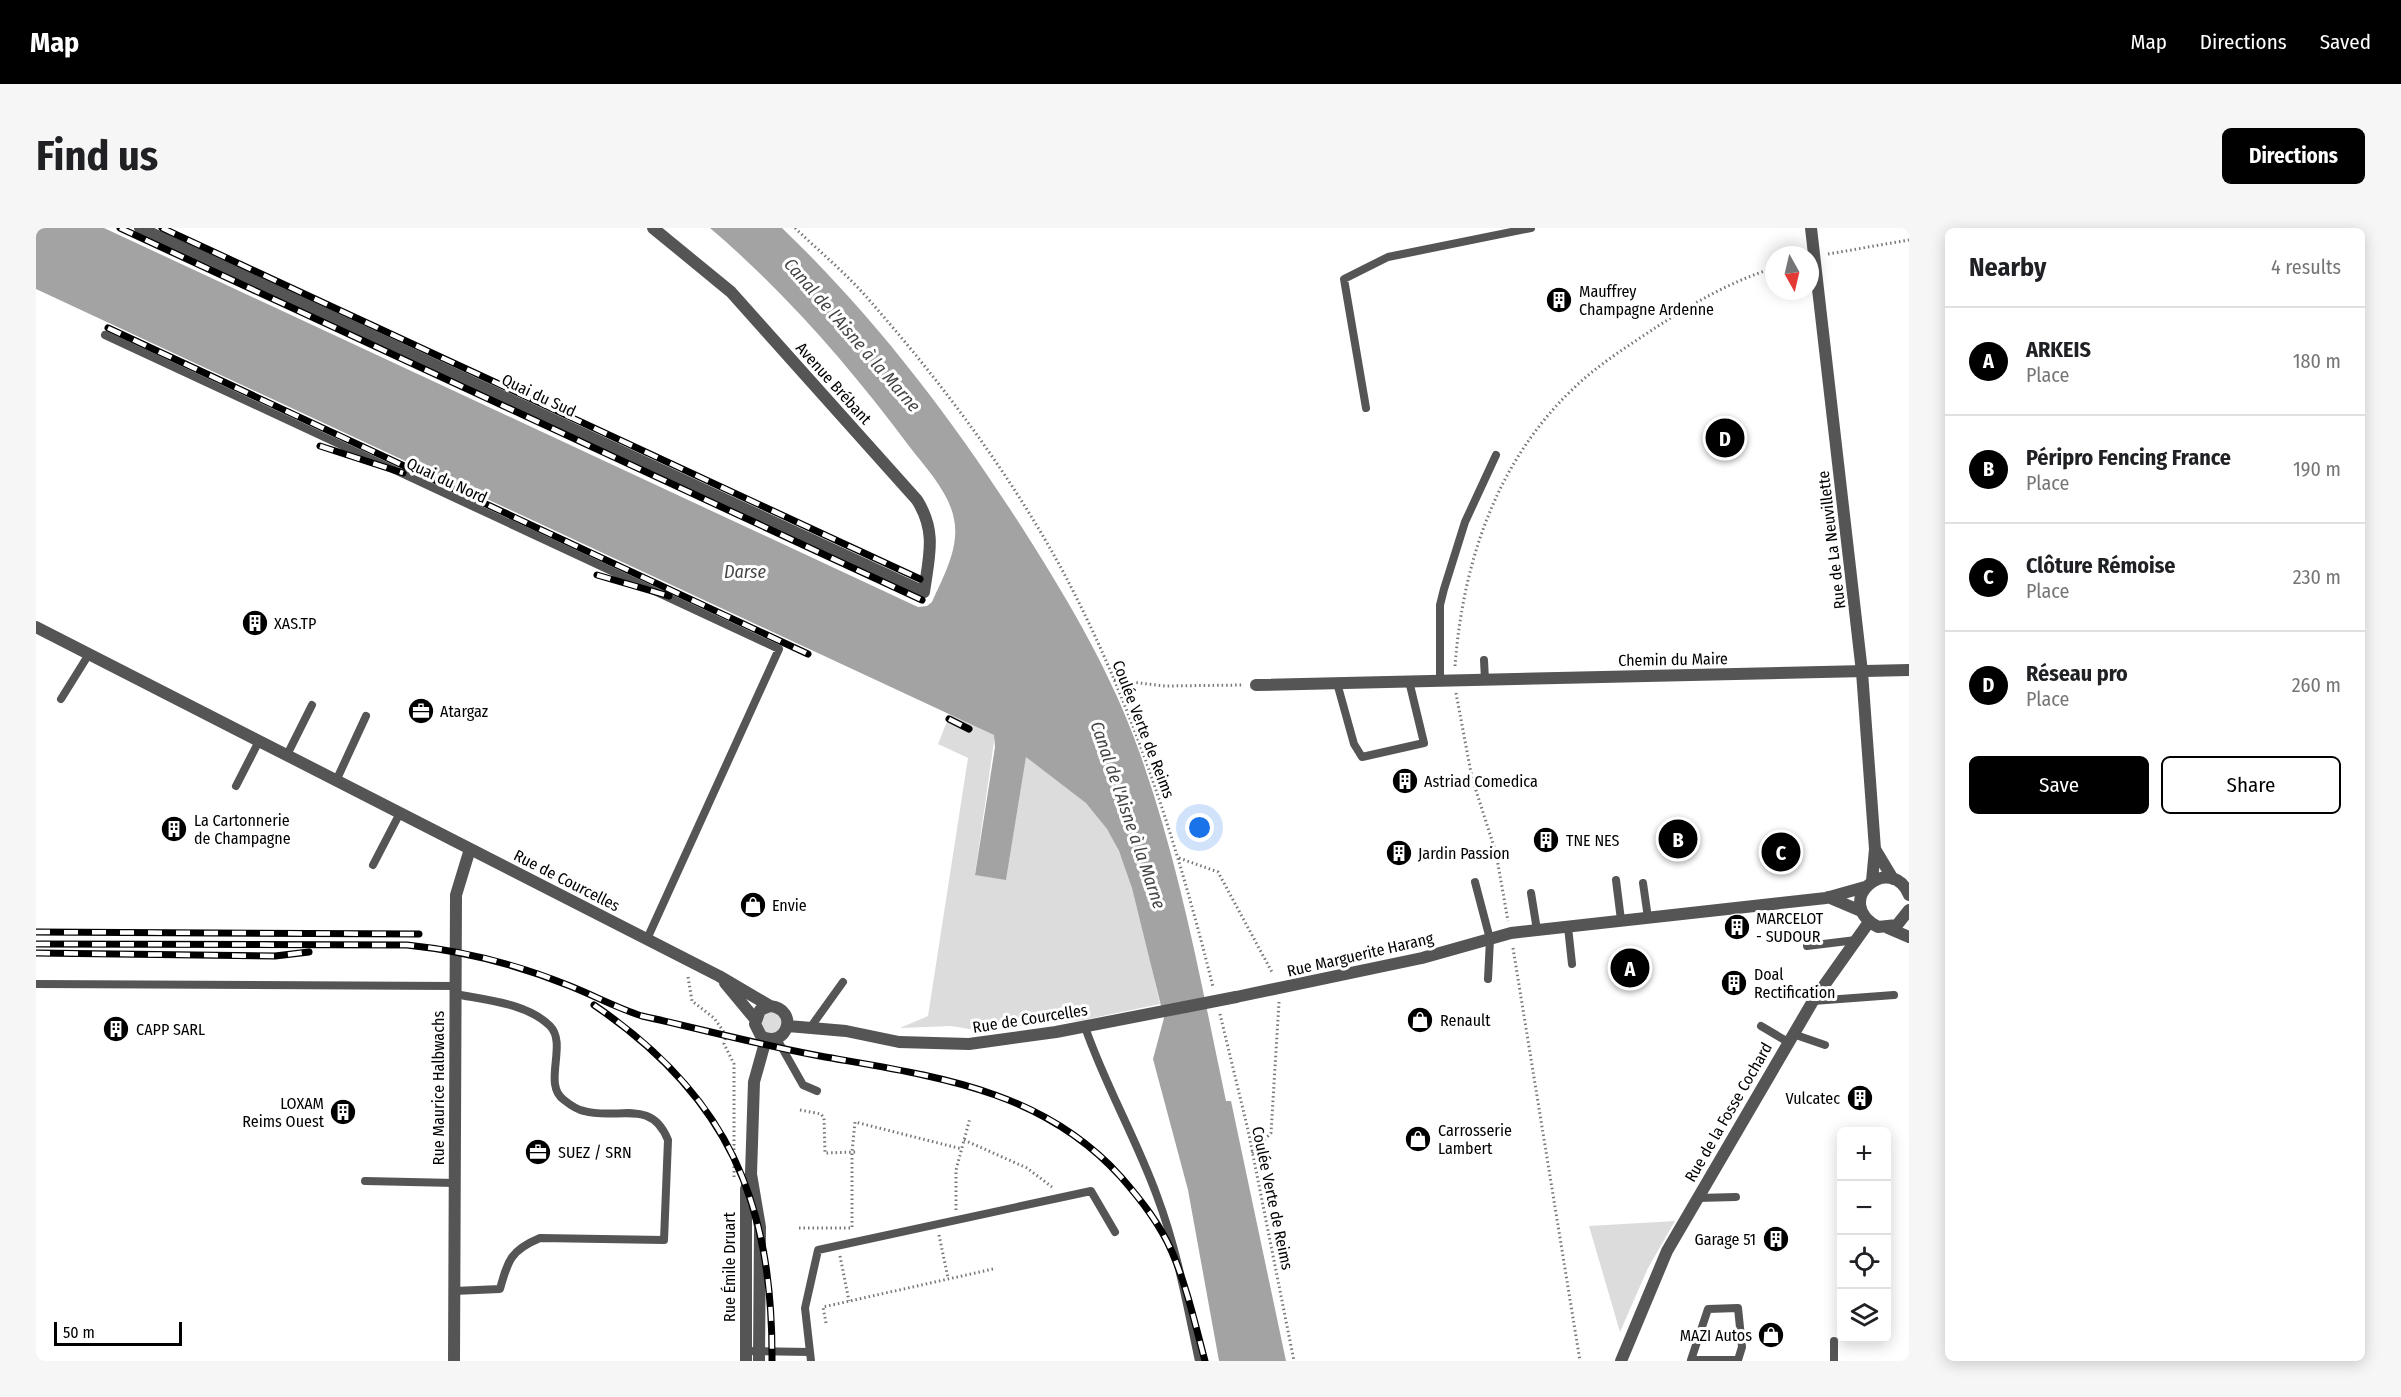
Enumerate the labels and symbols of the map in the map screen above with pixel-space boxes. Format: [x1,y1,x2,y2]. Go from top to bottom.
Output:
north arrow [1765,246,1819,300]
water label: Canal de l'Aisne à la Marne [779,254,925,417]
place label: Mauffrey Champagne Ardenne [1579,282,1714,319]
building icon: Mauffrey Champagne Ardenne [1544,285,1574,315]
street label: Avenue Brébant [792,339,876,429]
street label: Quai du Sud [499,370,579,421]
pin: D [1706,416,1744,460]
street label: Quai du Nord [404,454,490,507]
street label: Rue de La Neuvillette [1814,470,1849,610]
water label: Darse [724,561,766,583]
building icon: XAS.TP [240,608,270,638]
place label: XAS.TP [274,614,316,633]
street label: Chemin du Maire [1618,649,1728,670]
street label: Coulée Verte de Reims [1109,658,1179,801]
office icon: Atargaz [406,696,436,726]
place label: Atargaz [440,702,488,721]
water label: Canal de l'Aisne à la Marne [1086,718,1171,912]
building icon: Astriad Comedica [1390,766,1420,796]
place label: Astriad Comedica [1424,772,1538,791]
place label: La Cartonnerie de Champagne [194,811,291,848]
your location [1185,813,1214,842]
building icon: La Cartonnerie de Champagne [159,814,189,844]
pin: B [1658,816,1698,862]
building icon: TNE NES [1531,825,1561,855]
pin: C [1762,830,1800,874]
place label: TNE NES [1566,831,1619,850]
building icon: Jardin Passion [1384,838,1414,868]
place label: Jardin Passion [1418,844,1510,863]
street label: Rue de Courcelles [511,846,623,915]
shop icon: Envie [738,890,768,920]
place label: Envie [772,896,807,915]
place label: MARCELOT - SUDOUR [1756,909,1824,946]
building icon: MARCELOT - SUDOUR [1722,912,1752,942]
street label: Rue Marguerite Harang [1285,928,1436,981]
pin: A [1610,946,1650,990]
place label: Doal Rectification [1754,965,1836,1002]
building icon: Doal Rectification [1719,968,1749,998]
street label: Rue de Courcelles [971,1000,1089,1037]
shop icon: Renault [1405,1005,1435,1035]
street label: Rue Maurice Halbwachs [429,1011,448,1165]
place label: Renault [1440,1011,1491,1030]
building icon: CAPP SARL [101,1014,131,1044]
place label: CAPP SARL [136,1020,205,1039]
street label: Rue de la Fosse Cochard [1681,1039,1776,1185]
building icon: Vulcatec [1845,1083,1875,1113]
place label: Vulcatec [1785,1089,1840,1108]
place label: LOXAM Reims Ouest [242,1094,325,1131]
building icon: LOXAM Reims Ouest [328,1097,358,1127]
place label: Carrosserie Lambert [1438,1121,1512,1158]
shop icon: Carrosserie Lambert [1403,1124,1433,1154]
street label: Coulée Verte de Reims [1248,1125,1297,1272]
office icon: SUEZ / SRN [523,1137,553,1167]
place label: SUEZ / SRN [558,1143,632,1162]
street label: Rue Émile Druart [720,1211,739,1322]
building icon: Garage 51 [1761,1224,1791,1254]
place label: Garage 51 [1694,1230,1756,1249]
scale bar [54,1319,182,1346]
shop icon: MAZI Autos [1756,1320,1786,1350]
place label: MAZI Autos [1680,1326,1752,1345]

